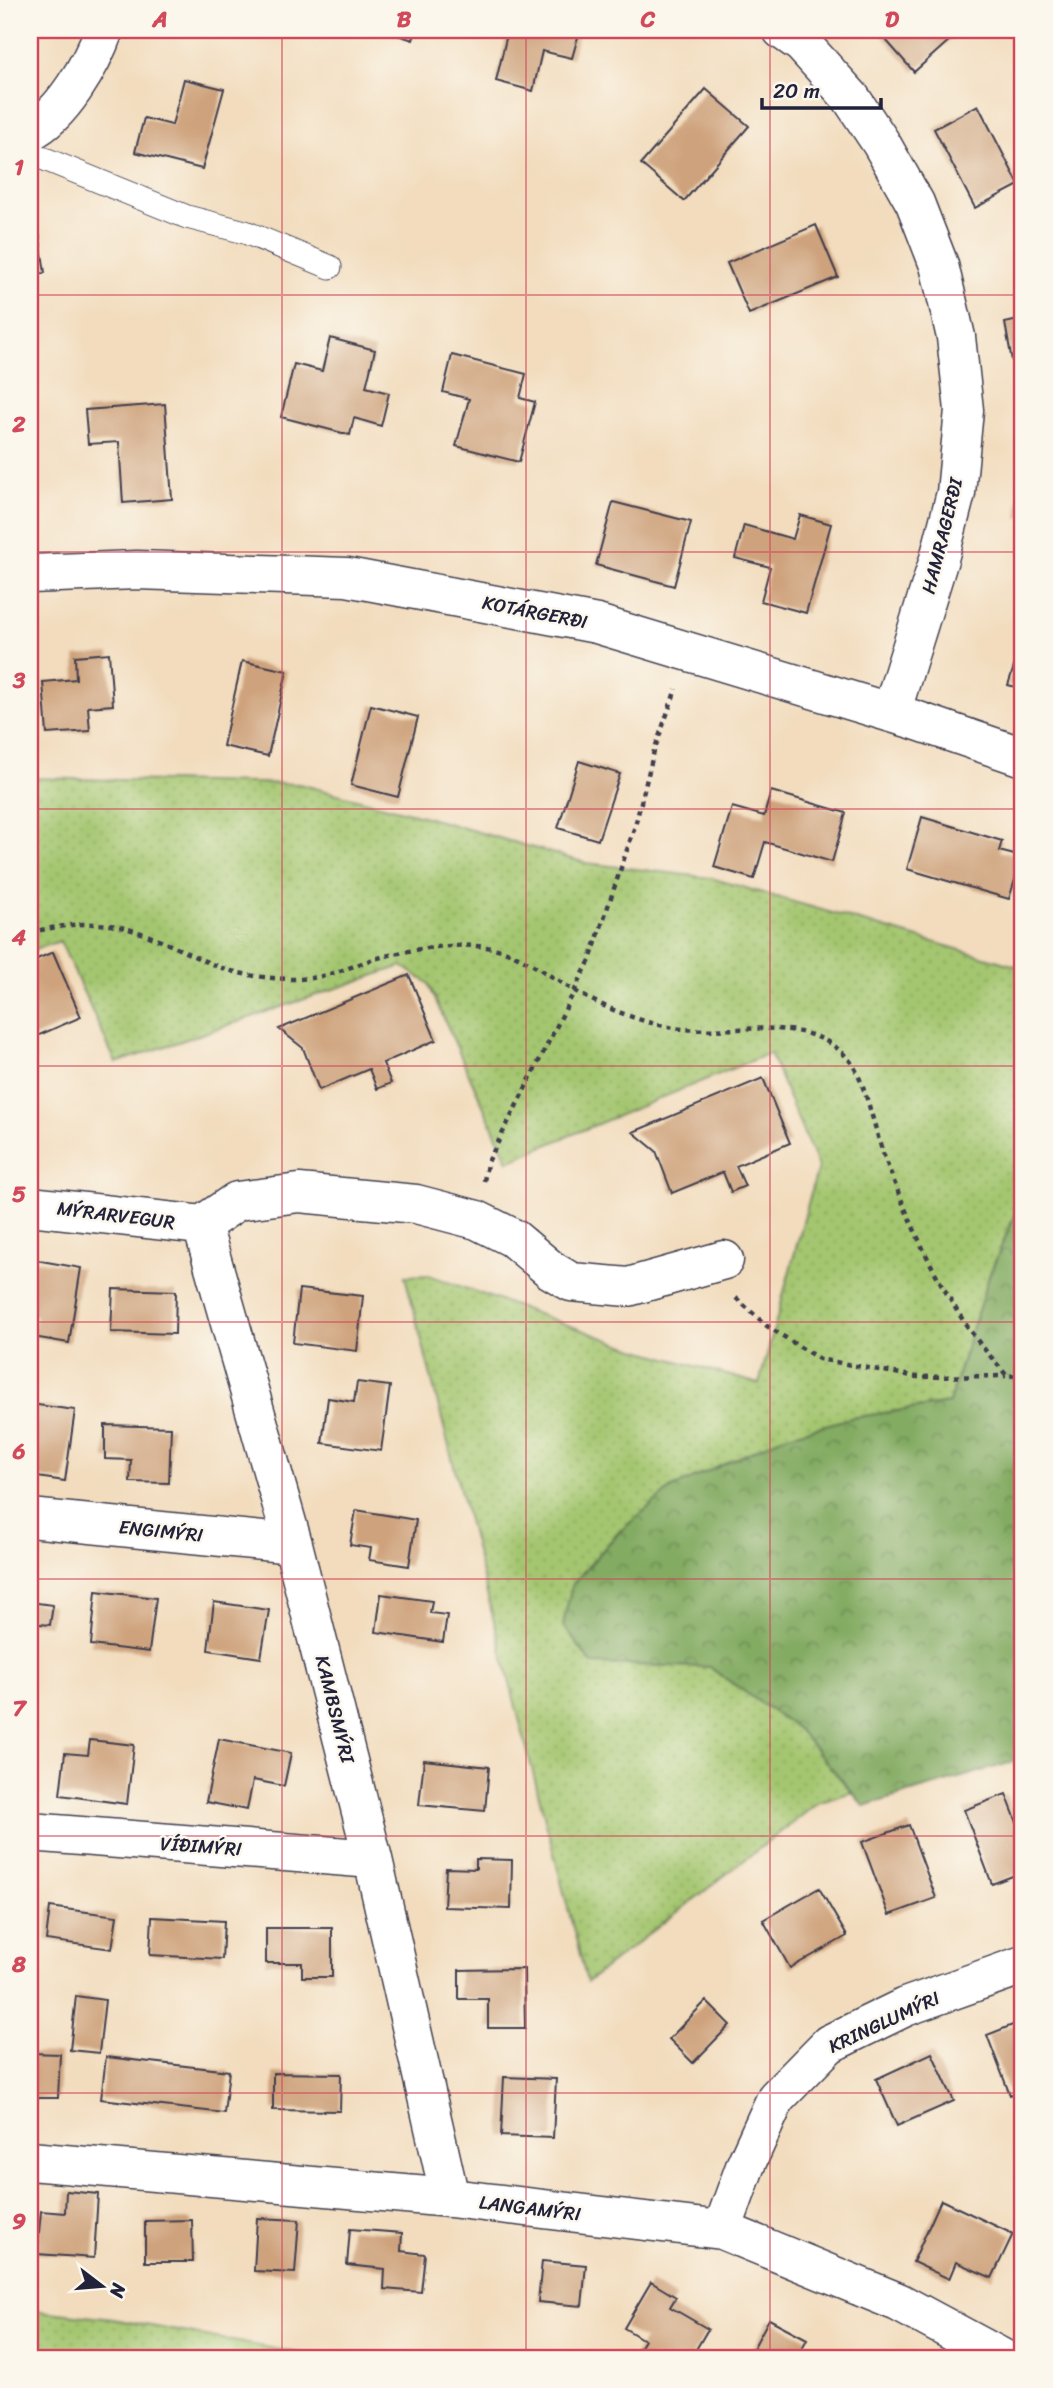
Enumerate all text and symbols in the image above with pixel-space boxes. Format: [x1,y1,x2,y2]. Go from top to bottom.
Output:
text: A [151,0,168,40]
text: B [397,0,412,40]
text: C [640,0,656,40]
text: D [885,0,900,40]
scale bar [762,66,881,110]
text: 20 m [773,72,820,110]
text: 1 [14,147,24,188]
text: 2 [11,404,26,445]
street label: HAMRAGERÐI [912,473,973,598]
street label: KOTÁRGERÐI [480,586,591,638]
text: 3 [12,660,26,701]
text: 4 [11,917,27,958]
text: 5 [12,1174,26,1215]
street label: MÝRARVEGUR [55,1191,177,1239]
text: 6 [11,1431,26,1472]
street label: ENGIMÝRI [117,1510,205,1552]
street label: KAMBSMÝRI [306,1652,365,1768]
text: 7 [12,1688,27,1729]
street label: VÍÐIMÝRI [159,1827,243,1865]
text: 8 [11,1944,26,1985]
street label: KRINGLUMÝRI [823,1982,946,2062]
street label: LANGAMÝRI [477,2185,583,2231]
text: 9 [12,2201,26,2242]
north arrow [66,2252,136,2322]
text: N [100,2279,136,2302]

